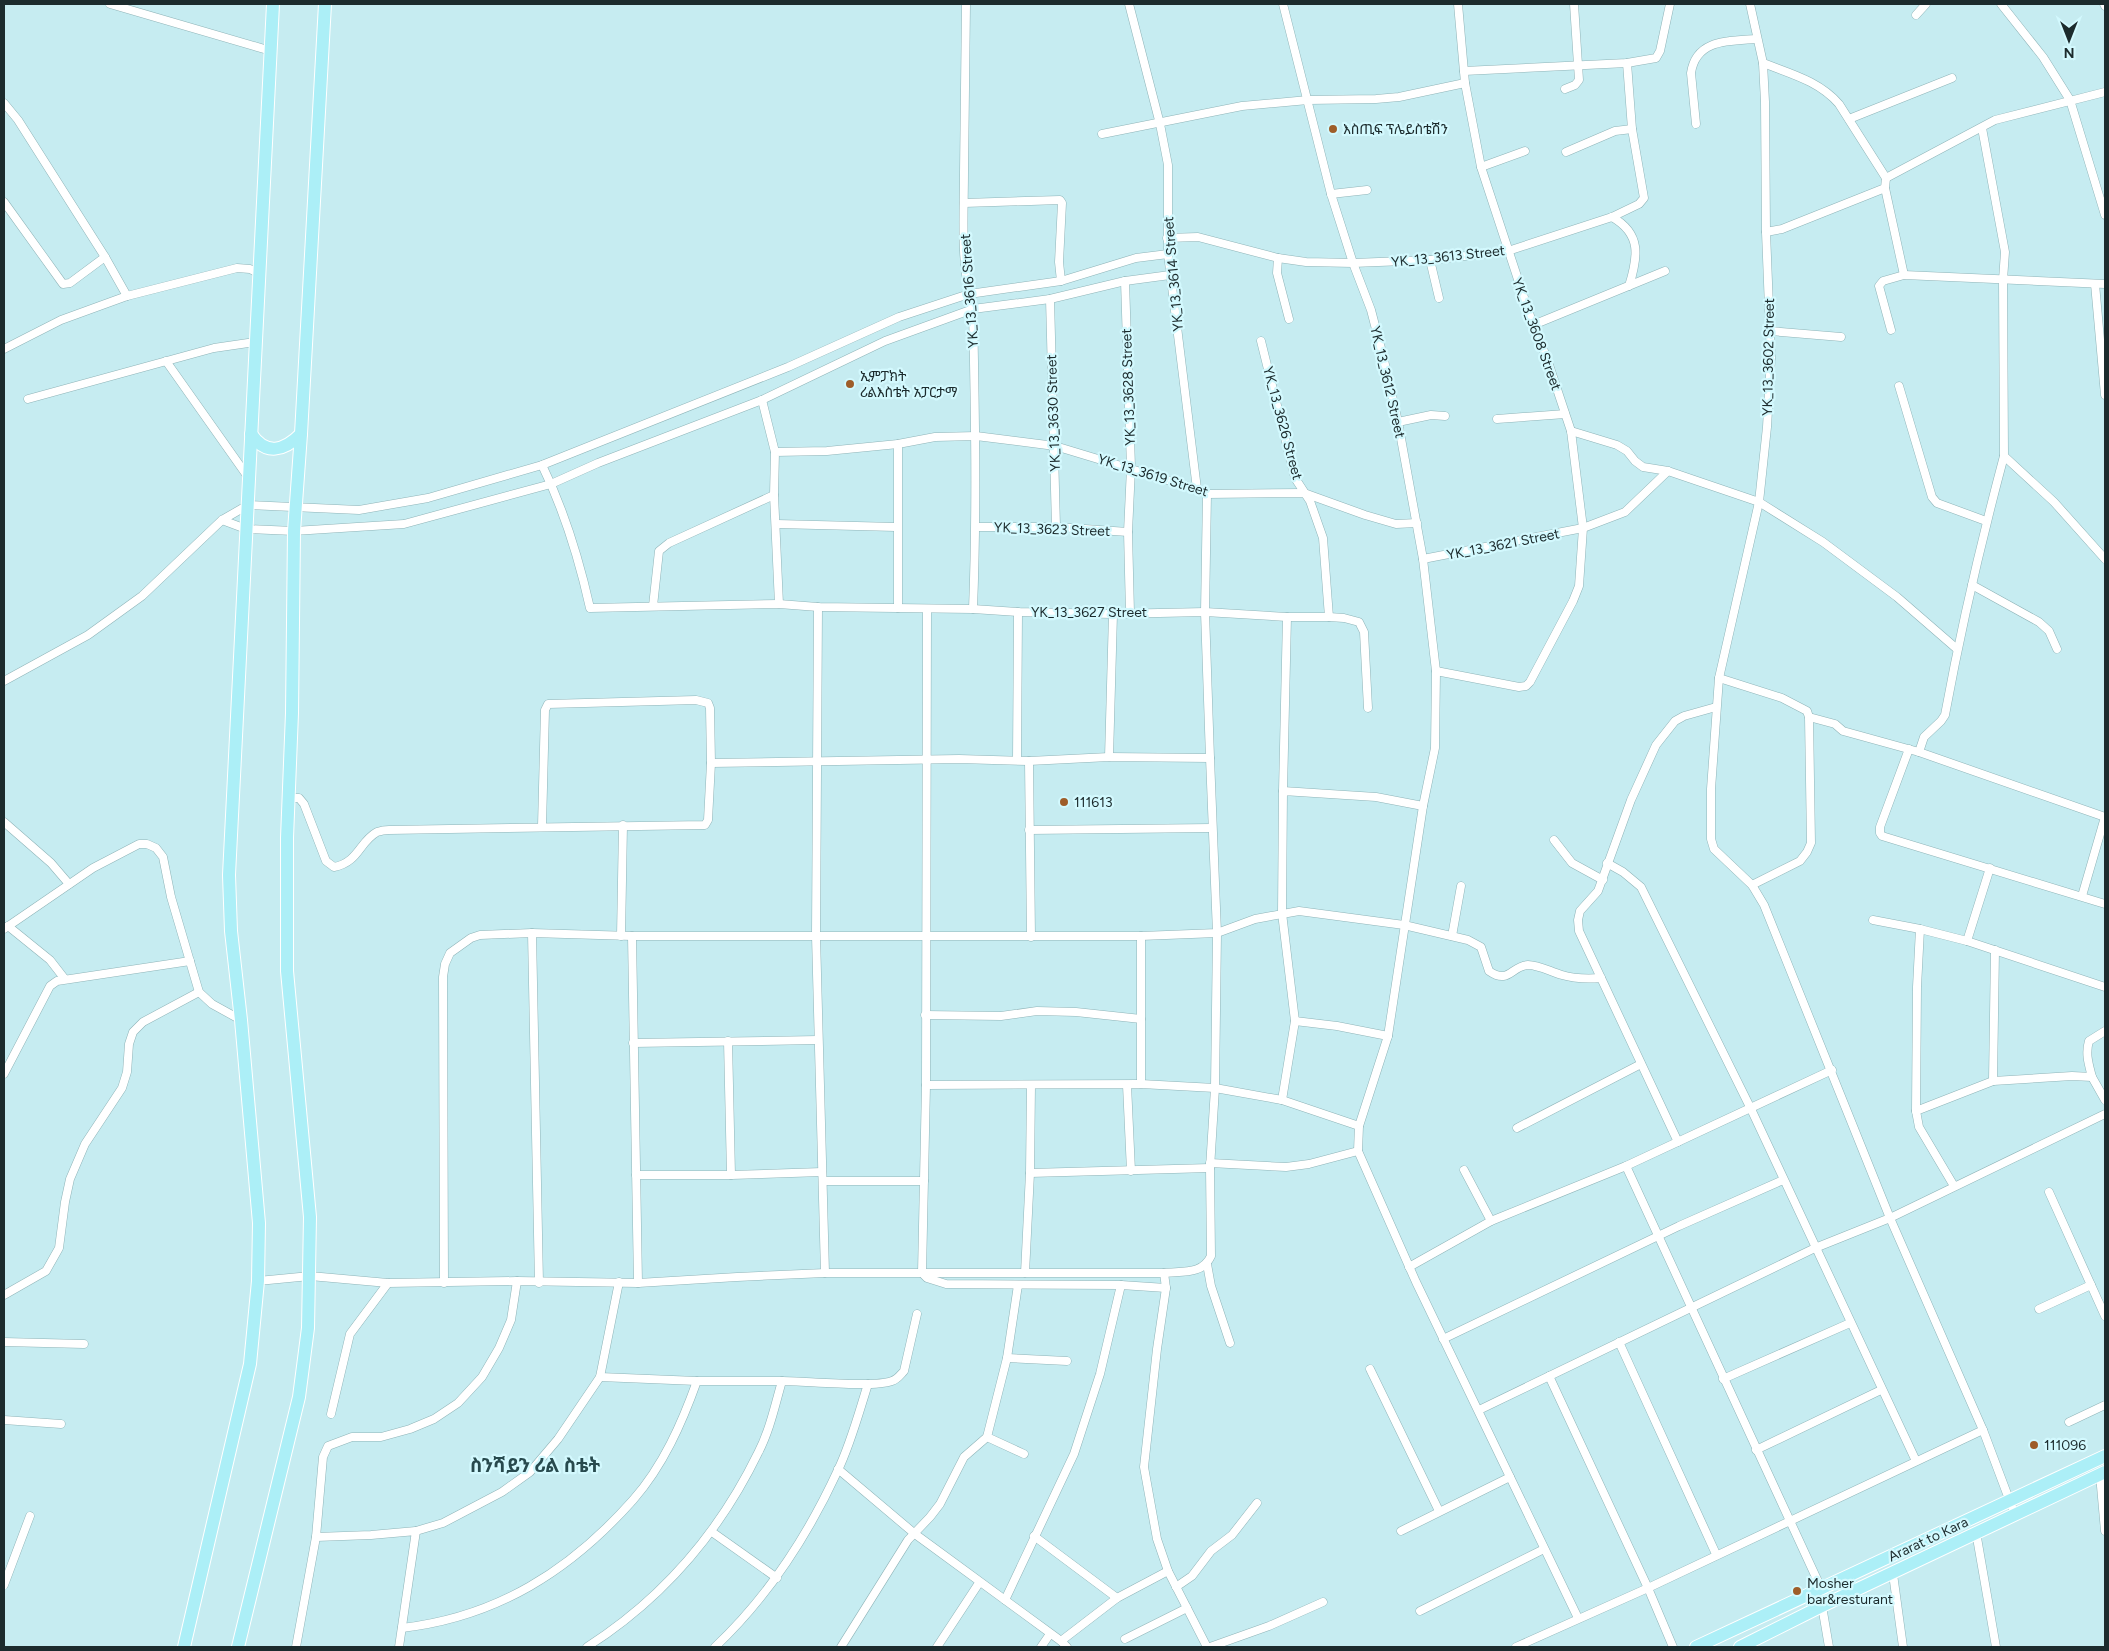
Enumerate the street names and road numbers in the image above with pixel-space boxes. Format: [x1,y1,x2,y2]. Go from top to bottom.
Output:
street label: YK_13_3614 Street [1160,216,1187,332]
street label: YK_13_3616 Street [957,233,982,349]
street label: YK_13_3613 Street [1390,242,1506,271]
street label: YK_13_3608 Street [1508,276,1565,393]
street label: YK_13_3602 Street [1759,298,1778,416]
street label: YK_13_3612 Street [1366,324,1409,440]
street label: YK_13_3628 Street [1118,328,1139,446]
street label: YK_13_3630 Street [1043,354,1064,472]
street label: YK_13_3626 Street [1259,365,1306,482]
street label: YK_13_3619 Street [1096,451,1210,500]
street label: YK_13_3623 Street [994,519,1110,540]
street label: YK_13_3621 Street [1445,525,1561,564]
street label: YK_13_3627 Street [1031,604,1147,621]
street label: Ararat to Kara [1886,1514,1971,1565]

